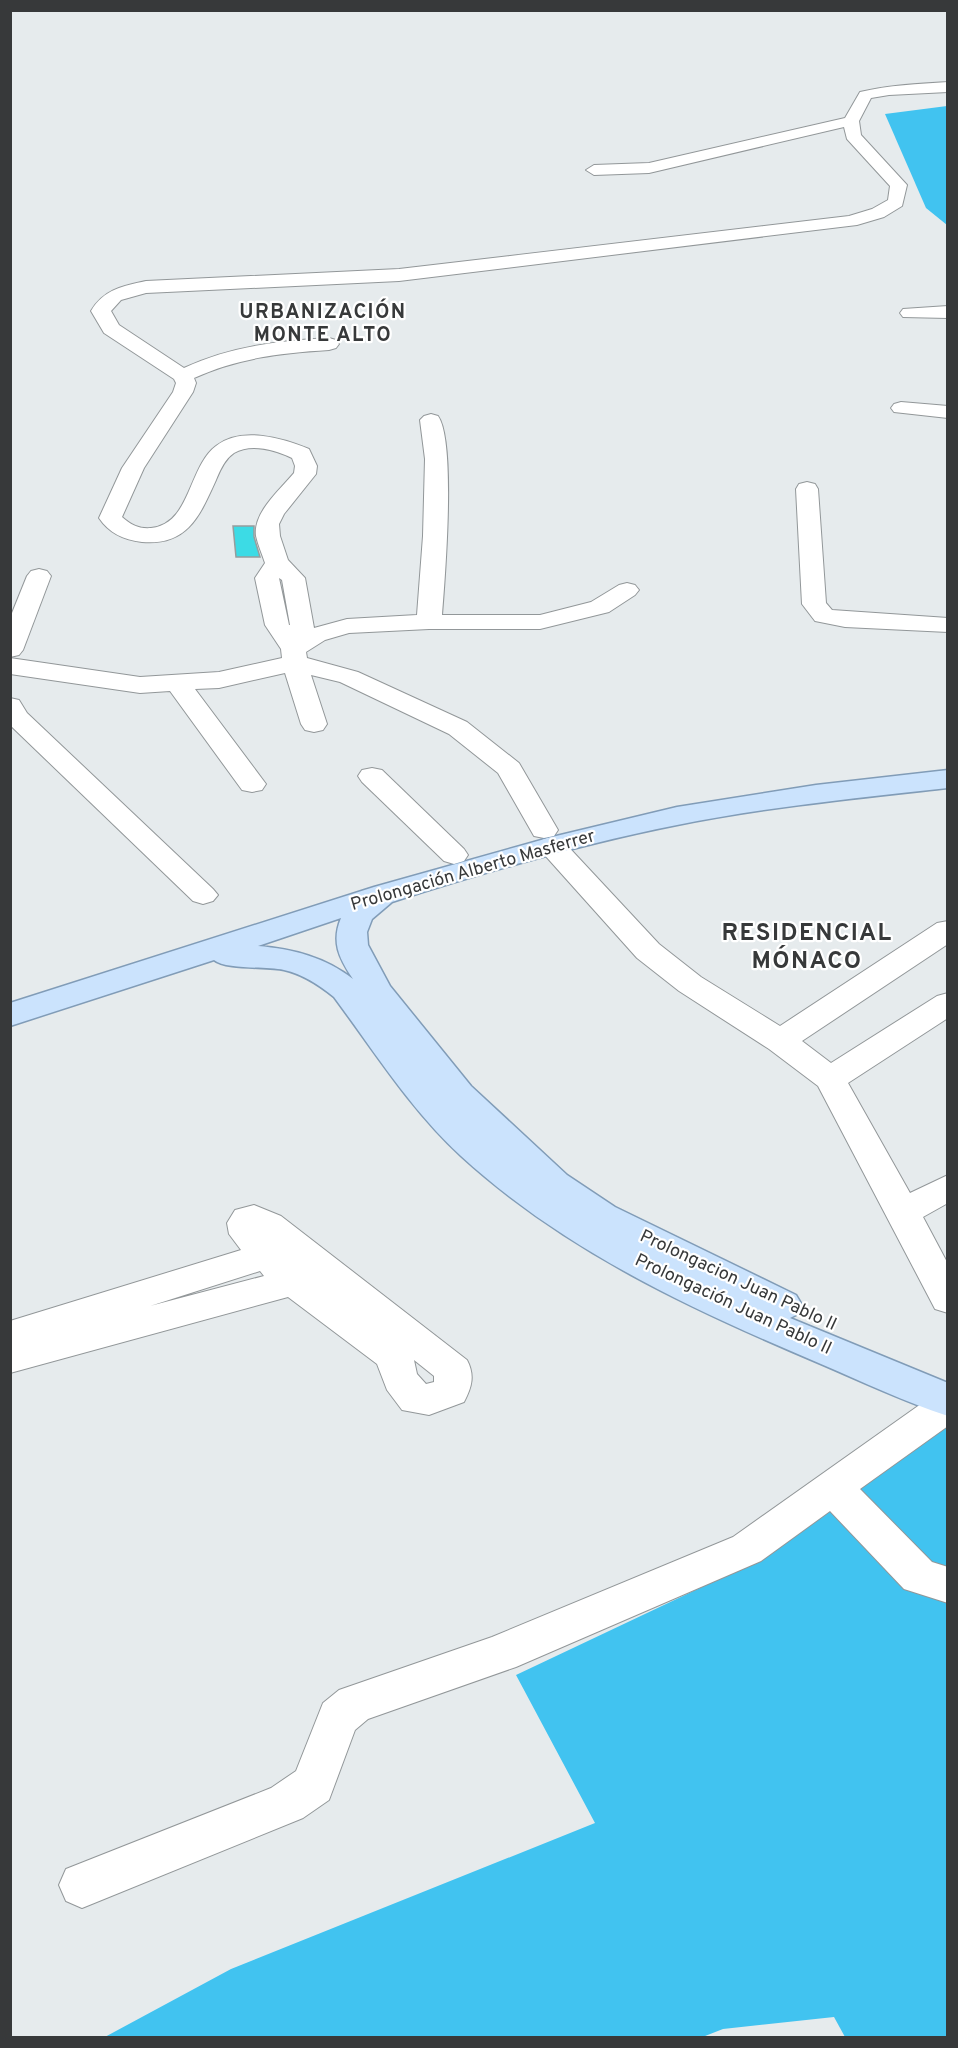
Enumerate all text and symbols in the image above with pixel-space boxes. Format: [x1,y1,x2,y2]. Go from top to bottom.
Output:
district label: URBANIZACIÓN MONTE ALTO [239,298,407,349]
street label: Prolongación Alberto Masferrer [348,825,598,917]
district label: RESIDENCIAL MÓNACO [721,919,893,977]
street label: Prolongacion Juan Pablo II [636,1225,840,1337]
street label: Prolongación Juan Pablo II [631,1249,835,1361]

